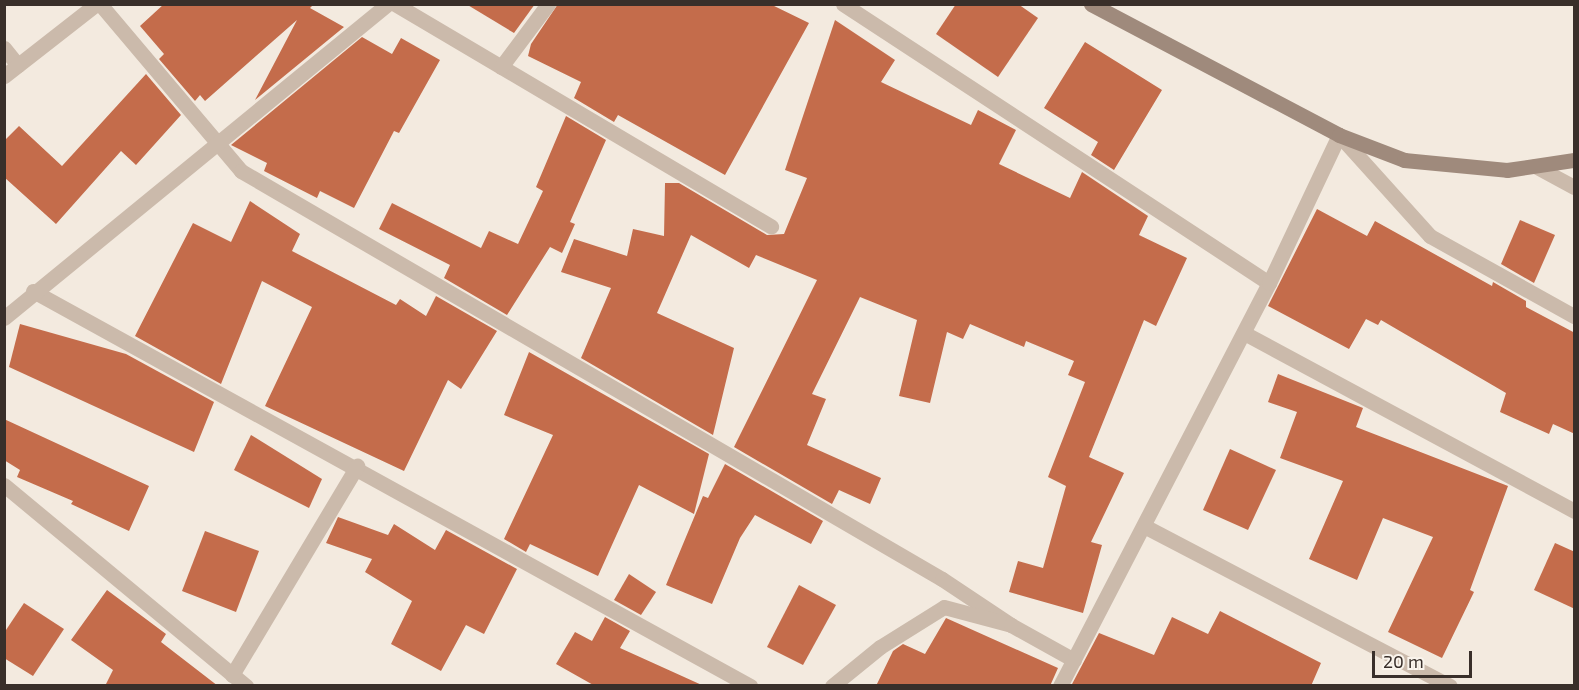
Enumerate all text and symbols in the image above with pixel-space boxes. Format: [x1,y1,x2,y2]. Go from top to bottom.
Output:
scale bar [1375,639,1476,677]
text: 20 m [1383,650,1424,672]

